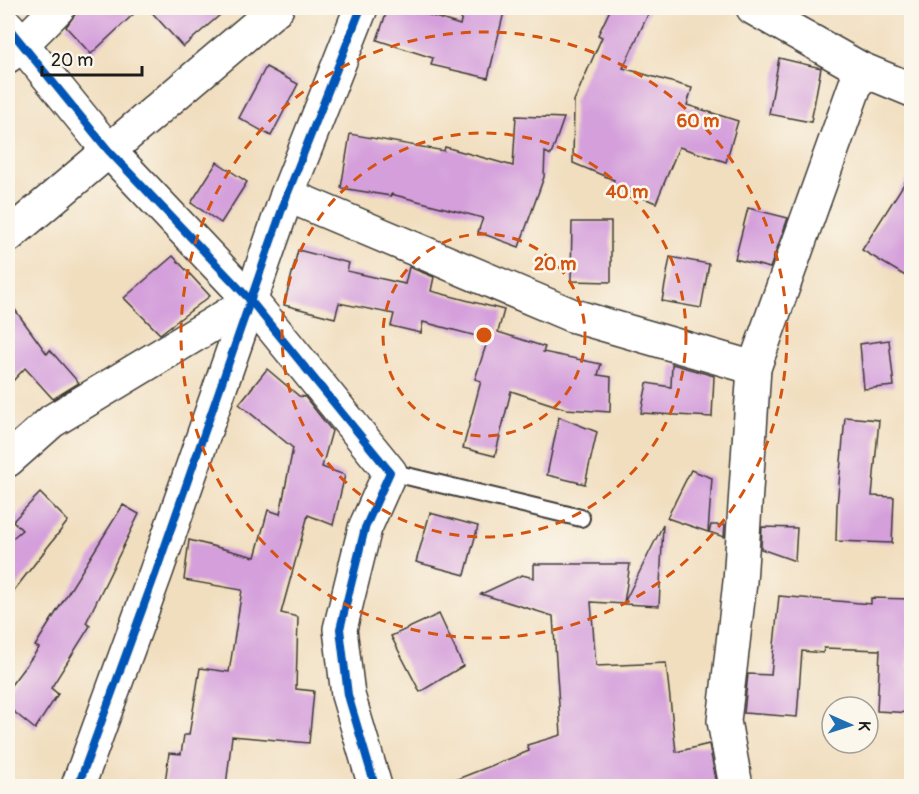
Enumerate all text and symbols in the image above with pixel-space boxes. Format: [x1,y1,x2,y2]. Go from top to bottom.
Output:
scale bar [42,39,142,77]
text: 20 m [51,49,93,72]
text: 60 m [677,110,719,133]
text: 40 m [606,181,648,204]
text: 20 m [534,253,576,276]
centre of rings [474,325,494,345]
north arrow [820,695,880,755]
text: K [854,720,874,731]

